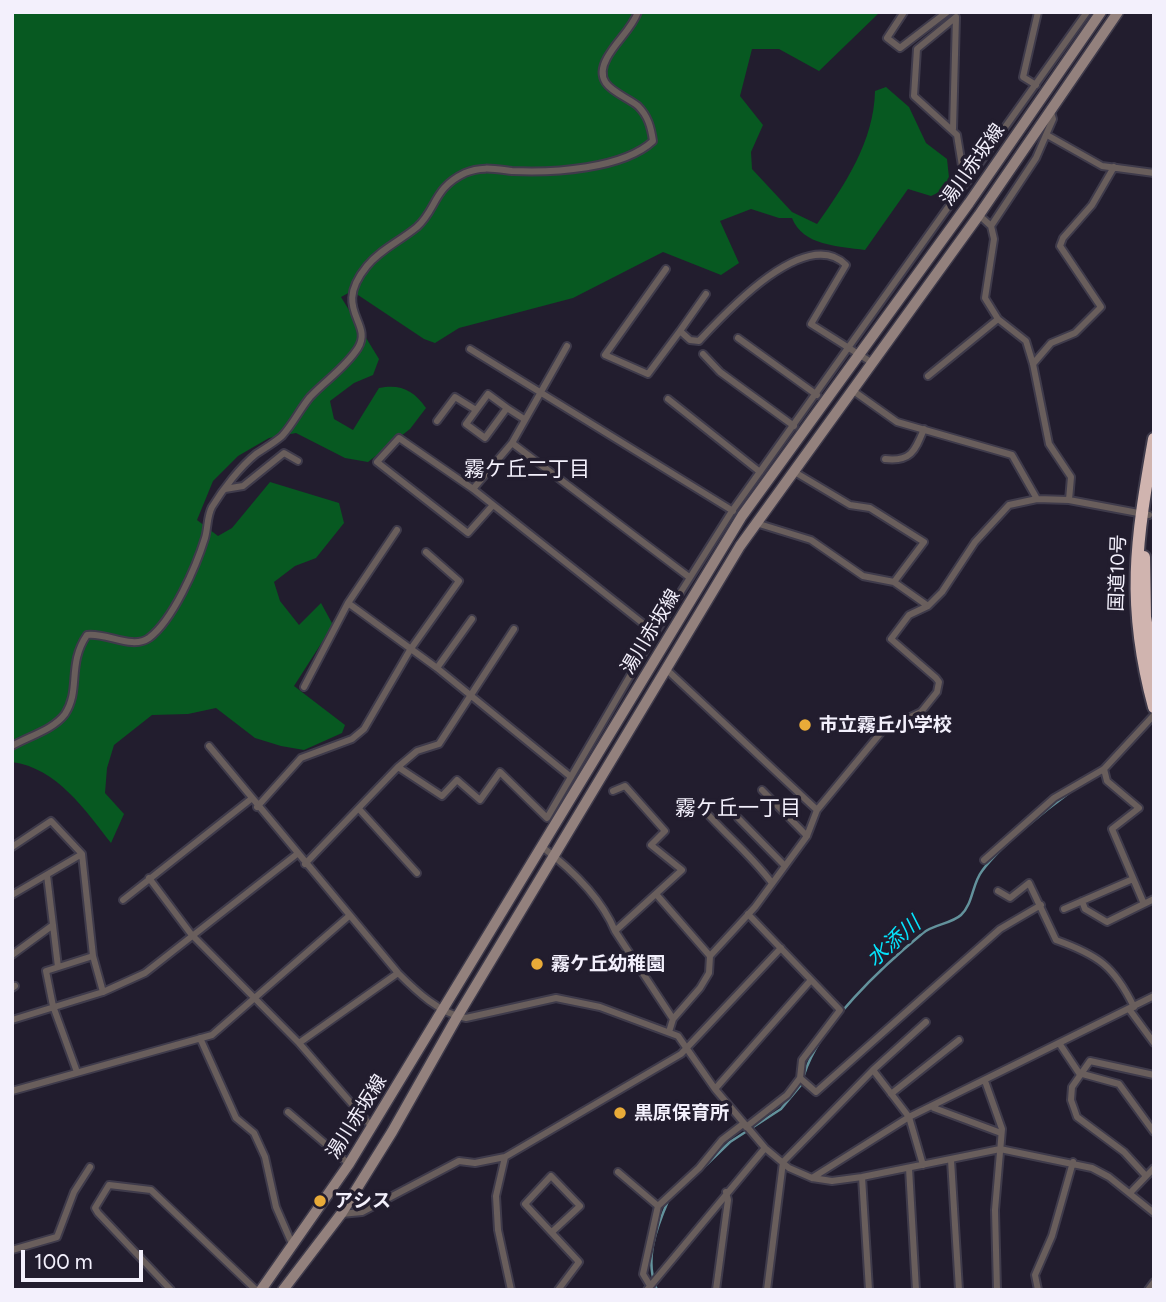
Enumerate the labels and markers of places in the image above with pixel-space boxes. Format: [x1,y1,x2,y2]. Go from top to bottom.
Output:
place label: 市立霧丘小学校 [819,714,952,736]
marker: 市立霧丘小学校 [797,717,813,733]
place label: 霧ケ丘幼稚園 [551,953,665,975]
marker: 霧ケ丘幼稚園 [529,956,545,972]
place label: 黒原保育所 [634,1102,729,1124]
marker: 黒原保育所 [612,1105,628,1121]
place label: アシス [334,1190,391,1212]
marker: アシス [312,1193,328,1209]

